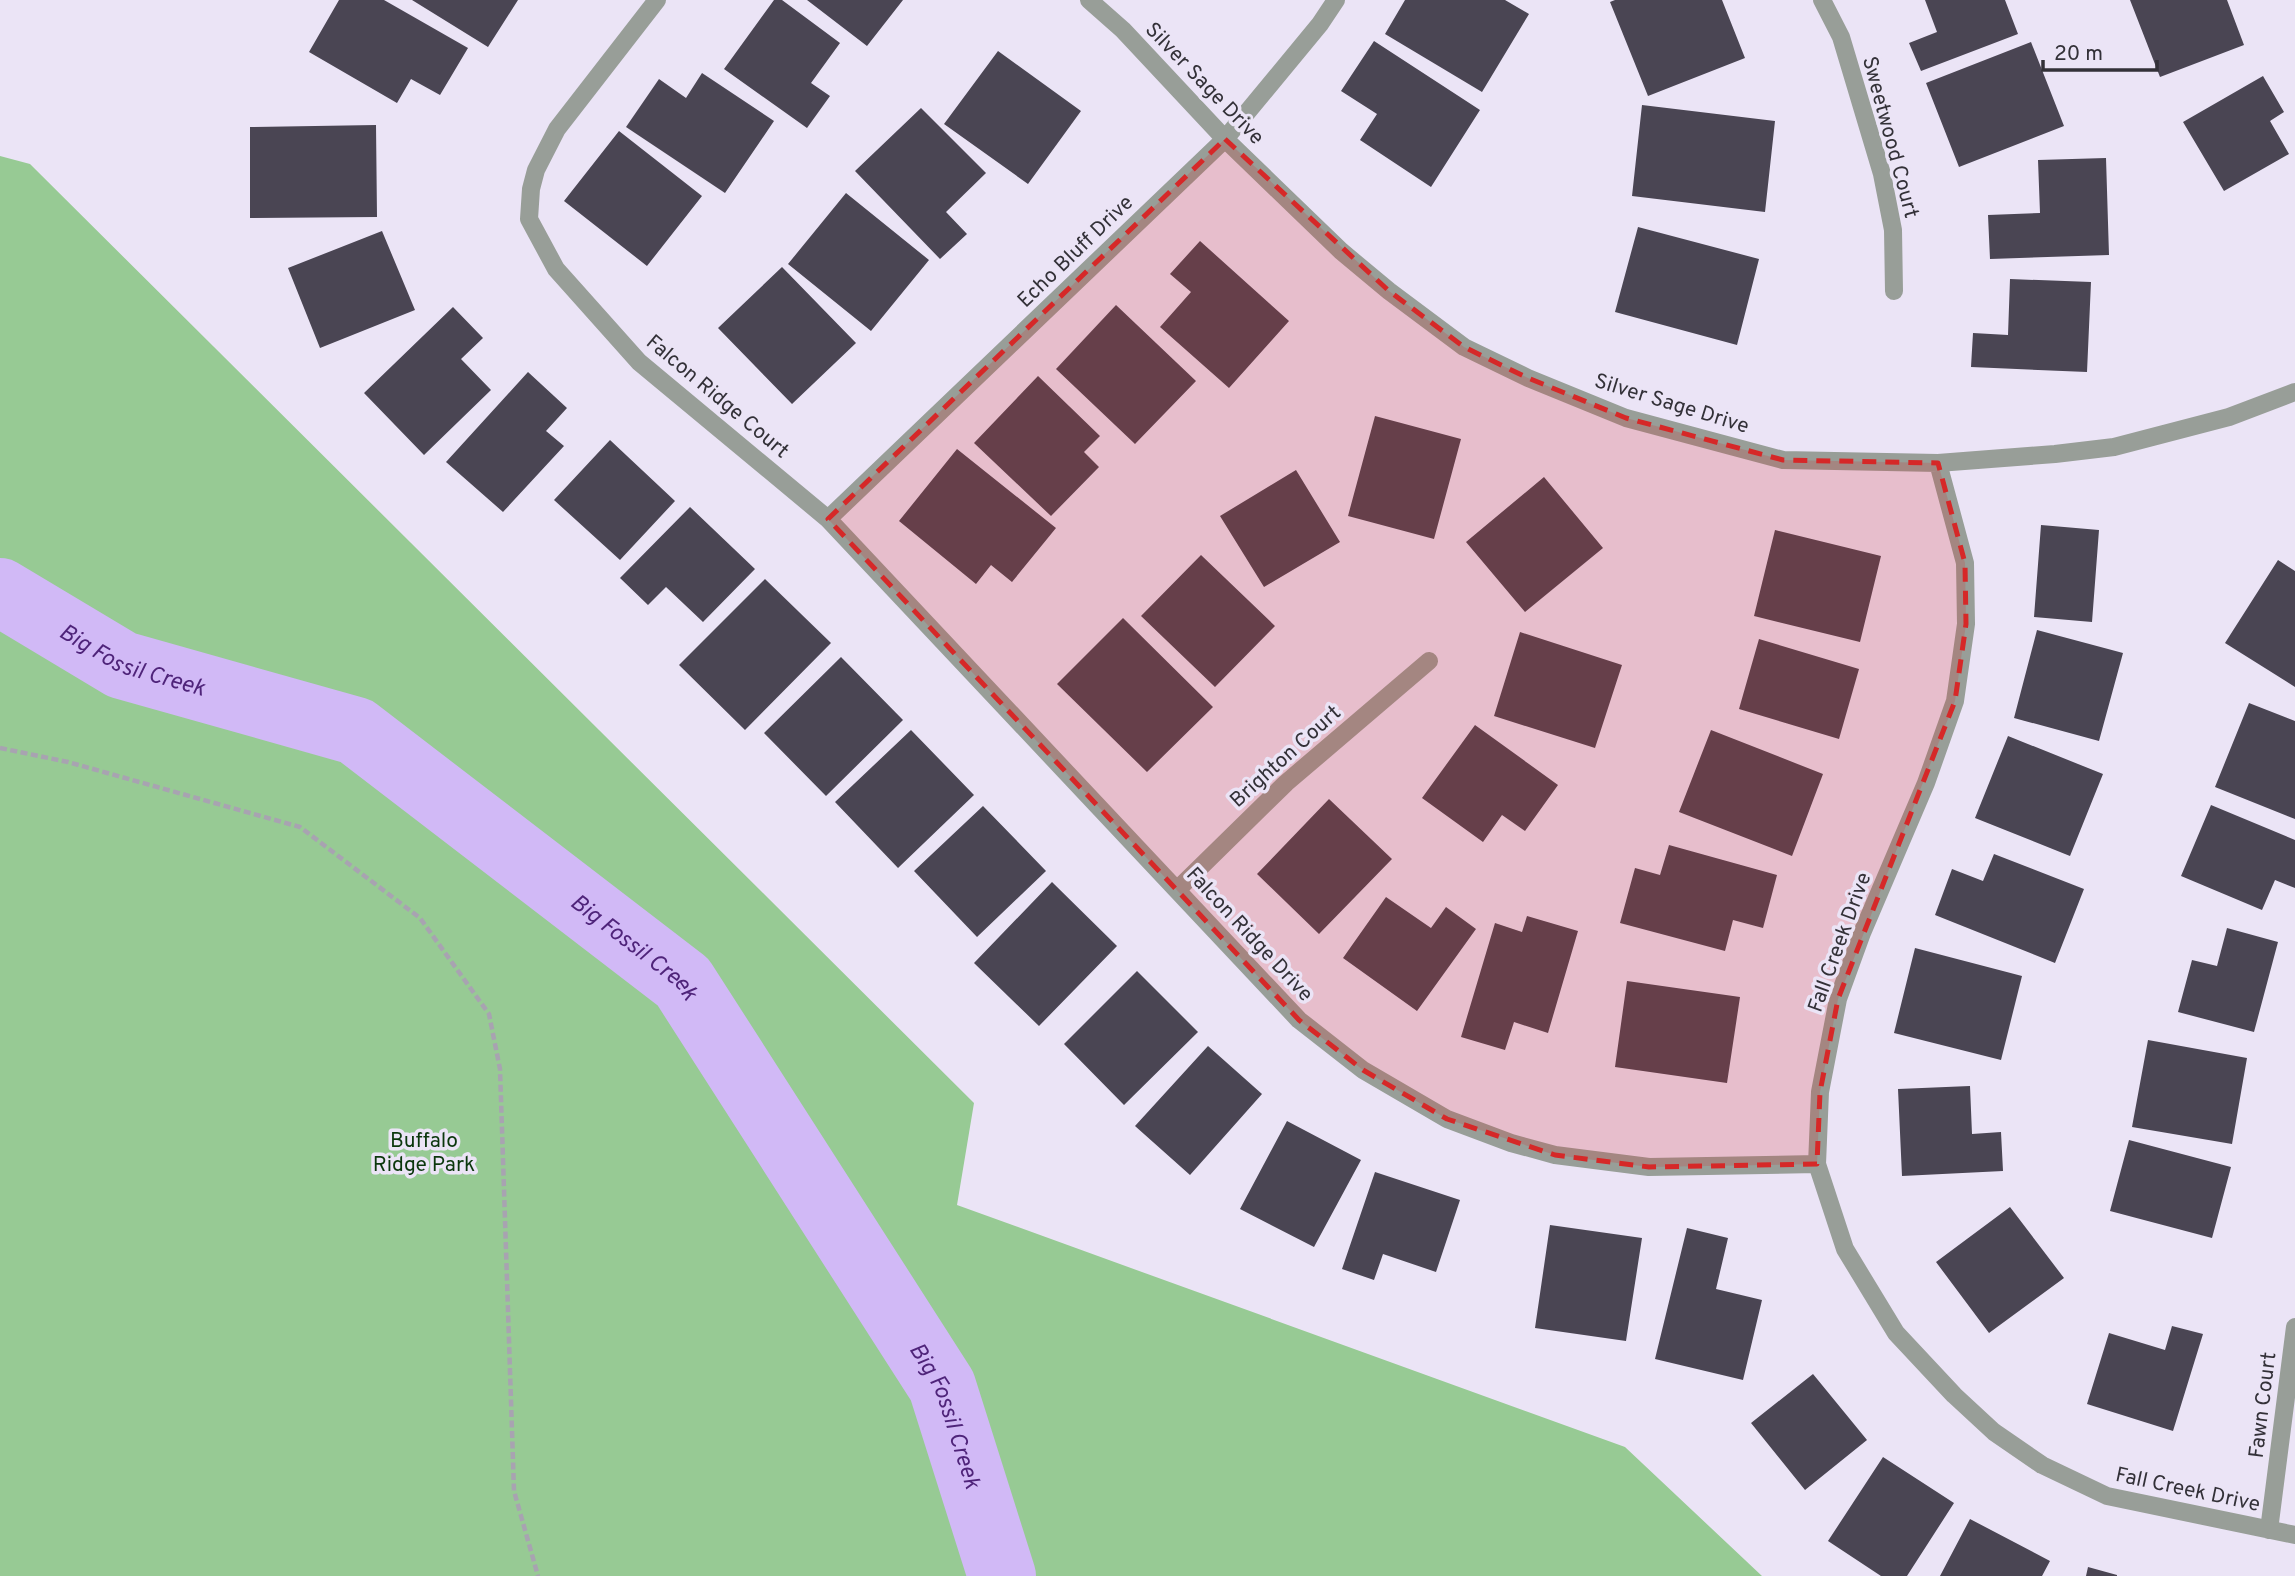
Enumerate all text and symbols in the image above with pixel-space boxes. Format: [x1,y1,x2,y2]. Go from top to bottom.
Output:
street label: Silver Sage Drive [1139,17,1269,151]
scale bar [2043,28,2157,72]
text: 20 m [2054,41,2103,68]
street label: Sweetwood Court [1855,54,1924,221]
street label: Echo Bluff Drive [1012,190,1140,314]
street label: Falcon Ridge Court [640,329,794,465]
street label: Silver Sage Drive [1591,368,1752,441]
water label: Big Fossil Creek [53,619,208,705]
street label: Brighton Court [1225,700,1347,814]
street label: Falcon Ridge Drive [1180,862,1318,1008]
street label: Fall Creek Drive [1803,869,1878,1016]
water label: Big Fossil Creek [564,889,703,1007]
park label: Buffalo Ridge Park [373,1128,475,1179]
water label: Big Fossil Creek [901,1338,986,1493]
street label: Fawn Court [2244,1351,2283,1460]
street label: Fall Creek Drive [2113,1462,2262,1519]

